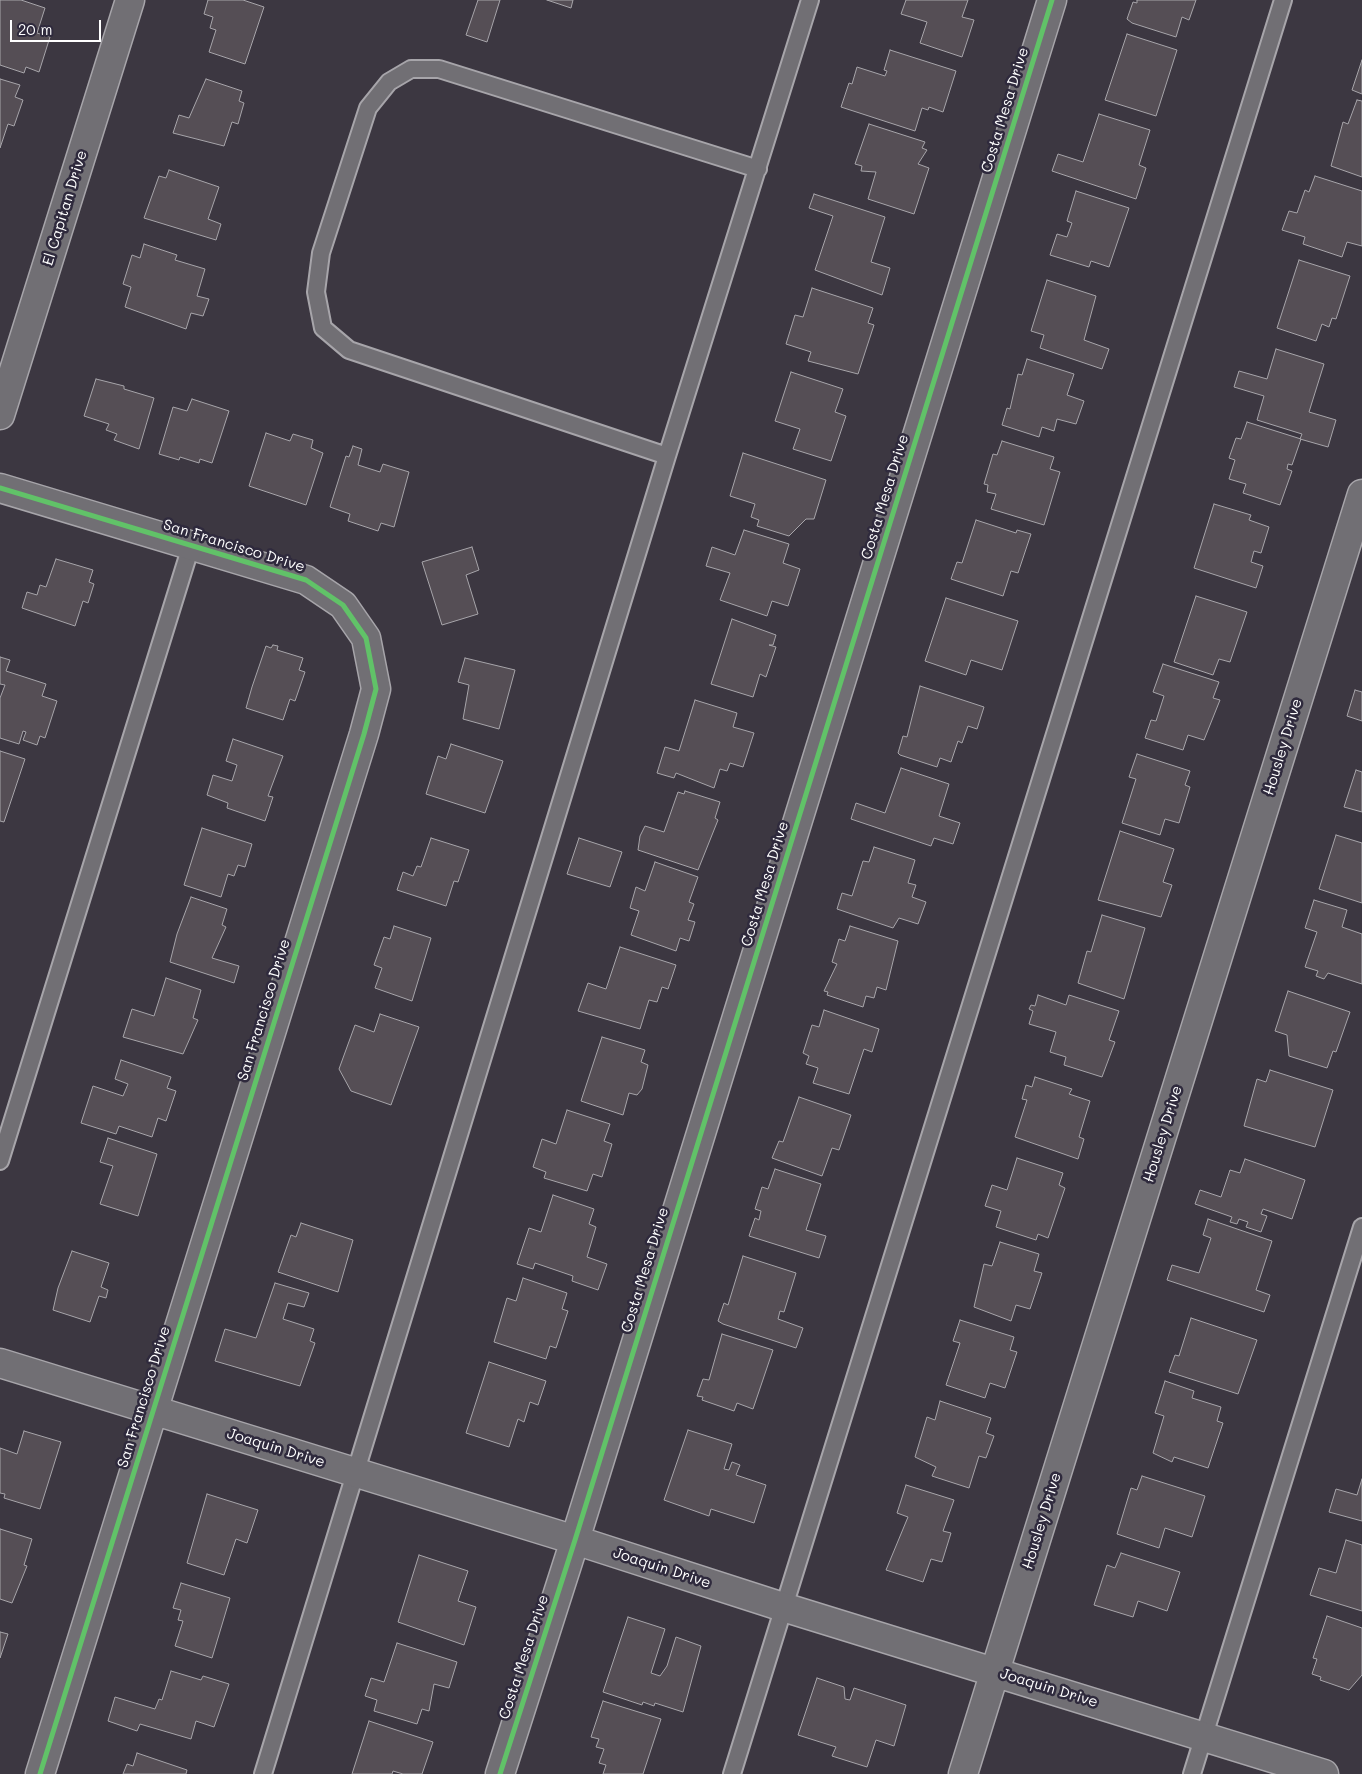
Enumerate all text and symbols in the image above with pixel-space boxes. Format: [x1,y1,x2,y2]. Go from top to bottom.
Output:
scale bar [12,10,104,42]
text: 20 m [18,19,52,39]
street label: Costa Mesa Drive [977,45,1033,175]
street label: El Capitan Drive [39,148,91,268]
street label: Costa Mesa Drive [857,432,913,562]
street label: San Francisco Drive [161,516,307,576]
street label: Housley Drive [1260,696,1306,798]
street label: Costa Mesa Drive [737,819,793,949]
street label: San Francisco Drive [234,937,294,1083]
street label: Housley Drive [1140,1083,1186,1185]
street label: Costa Mesa Drive [617,1205,673,1335]
street label: San Francisco Drive [114,1324,174,1470]
street label: Joaquin Drive [225,1425,327,1471]
street label: Housley Drive [1019,1470,1065,1572]
street label: Joaquin Drive [611,1544,713,1592]
street label: Costa Mesa Drive [495,1592,553,1722]
street label: Joaquin Drive [998,1665,1100,1711]

